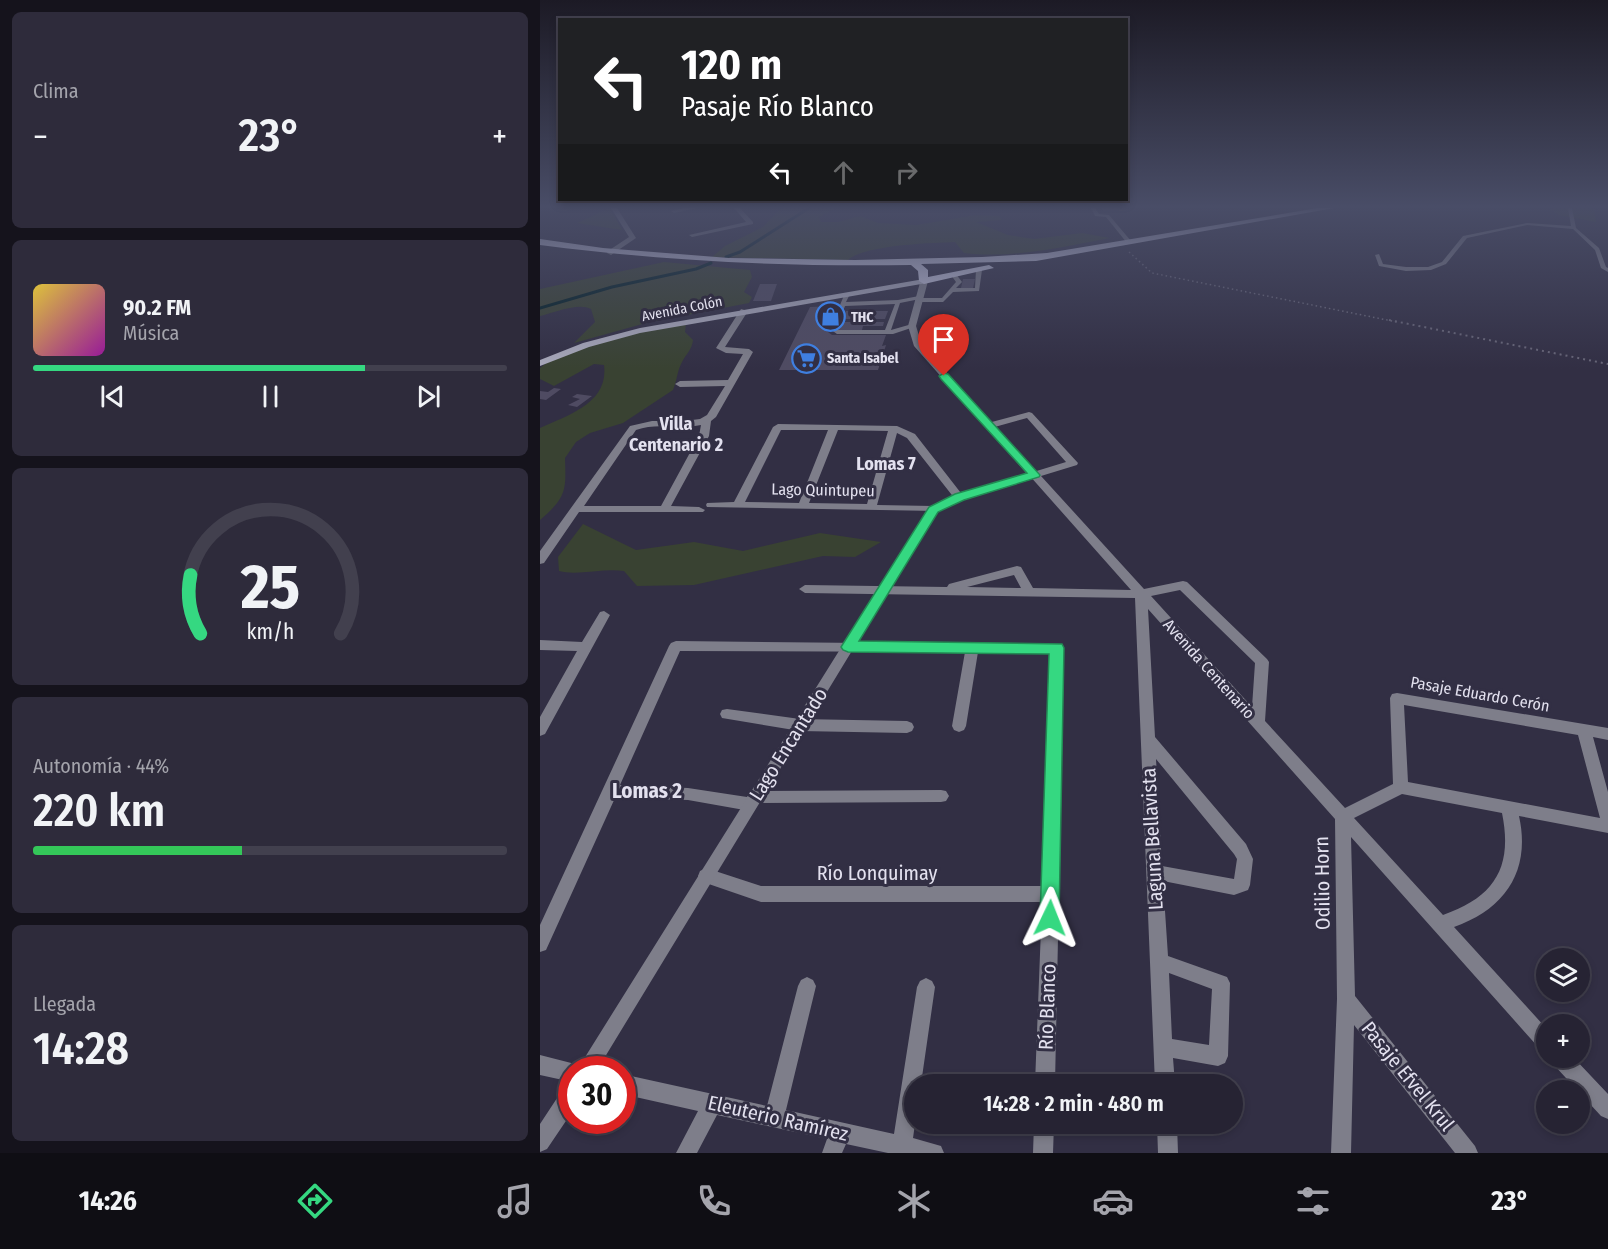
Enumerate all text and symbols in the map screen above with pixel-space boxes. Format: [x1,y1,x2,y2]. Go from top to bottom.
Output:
text: 120 m [681,40,782,90]
icon: left [582,42,660,120]
text: Clima [33,79,78,103]
text: Pasaje Río Blanco [681,91,874,123]
text: 23° [239,109,301,163]
text: − [33,117,48,157]
text: + [492,117,507,157]
icon: left [764,156,797,189]
icon: ahead [827,156,860,189]
icon: right [890,156,923,189]
street label: Avenida Colón [640,293,724,325]
text: 90.2 FM [123,294,191,321]
shop icon: THC [814,301,846,333]
place label: THC [851,309,874,326]
pin [918,314,969,376]
text: Música [123,321,179,345]
icon: arrive [927,323,960,356]
supermarket icon: Santa Isabel [790,342,822,374]
place label: Santa Isabel [827,350,899,367]
icon: previous [96,380,129,413]
icon: pause [254,380,287,413]
icon: next [412,380,445,413]
district label: Villa Centenario 2 [629,413,723,456]
district label: Lomas 7 [856,453,916,475]
street label: Lago Quintupeu [771,480,875,500]
text: 25 [239,550,300,625]
street label: Avenida Centenario [1159,615,1259,723]
text: km/h [246,619,294,645]
street label: Pasaje Eduardo Cerón [1409,672,1551,716]
street label: Lago Encantado [744,683,832,805]
text: Autonomía · 44% [33,754,169,778]
street label: Laguna Bellavista [1136,767,1168,911]
district label: Lomas 2 [612,778,682,804]
text: 220 km [33,784,165,838]
street label: Odilio Horn [1309,836,1335,930]
street label: Río Lonquimay [817,861,937,885]
position arrow [1018,886,1082,950]
map controls [1536,948,1590,1134]
button: layers [1536,948,1590,1002]
street label: Río Blanco [1034,963,1060,1051]
text: Llegada [33,992,96,1016]
button: + [1536,1014,1590,1068]
street label: Pasaje Efvel Krul [1357,1016,1459,1136]
text: 14:28 [33,1022,129,1076]
speed limit sign: 30 [558,1056,636,1134]
button: − [1536,1080,1590,1134]
street label: Eleuterio Ramírez [706,1090,851,1146]
text: 14:28 · 2 min · 480 m [983,1090,1164,1117]
icon: directions [294,1180,336,1222]
icon: music [494,1180,536,1222]
icon: phone [693,1180,735,1222]
icon: climate [893,1180,935,1222]
icon: car [1092,1180,1134,1222]
icon: filters [1292,1180,1334,1222]
text: 14:26 [79,1185,137,1217]
text: 23° [1491,1185,1529,1217]

